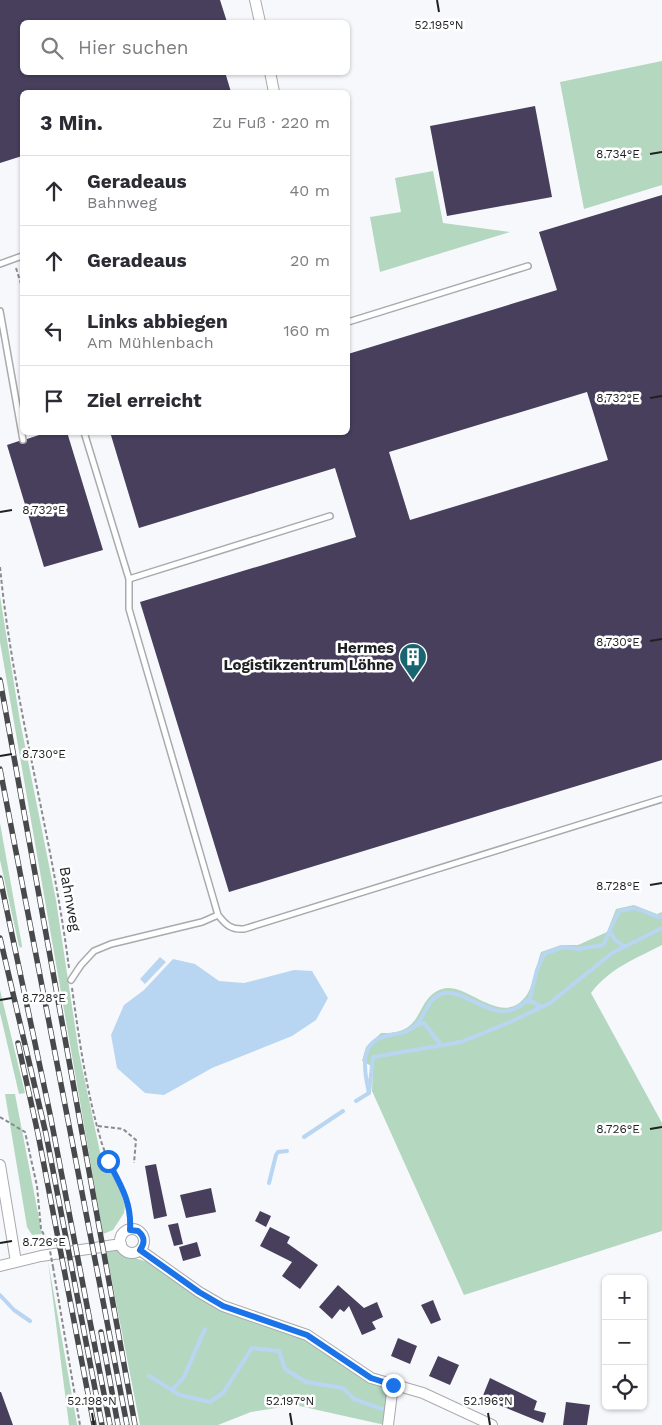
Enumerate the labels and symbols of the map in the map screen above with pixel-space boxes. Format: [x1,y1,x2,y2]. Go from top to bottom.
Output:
text: 52.195°N [414,18,464,32]
text: 8.734°E [596,147,640,161]
text: 8.732°E [596,391,640,405]
text: 8.732°E [22,503,66,517]
text: 8.730°E [596,635,640,649]
place label: Hermes Logistikzentrum Löhne [224,639,394,674]
building icon: Hermes Logistikzentrum Löhne [398,642,428,681]
text: 8.730°E [22,747,66,761]
street label: Bahnweg [55,865,85,933]
text: 8.728°E [596,879,640,893]
text: 8.728°E [22,991,66,1005]
text: 8.726°E [596,1122,640,1136]
route start [97,1150,120,1173]
text: 8.726°E [22,1235,66,1249]
route end [382,1374,405,1397]
text: 52.198°N [67,1394,117,1408]
text: 52.197°N [266,1394,314,1408]
text: 52.196°N [463,1394,513,1408]

